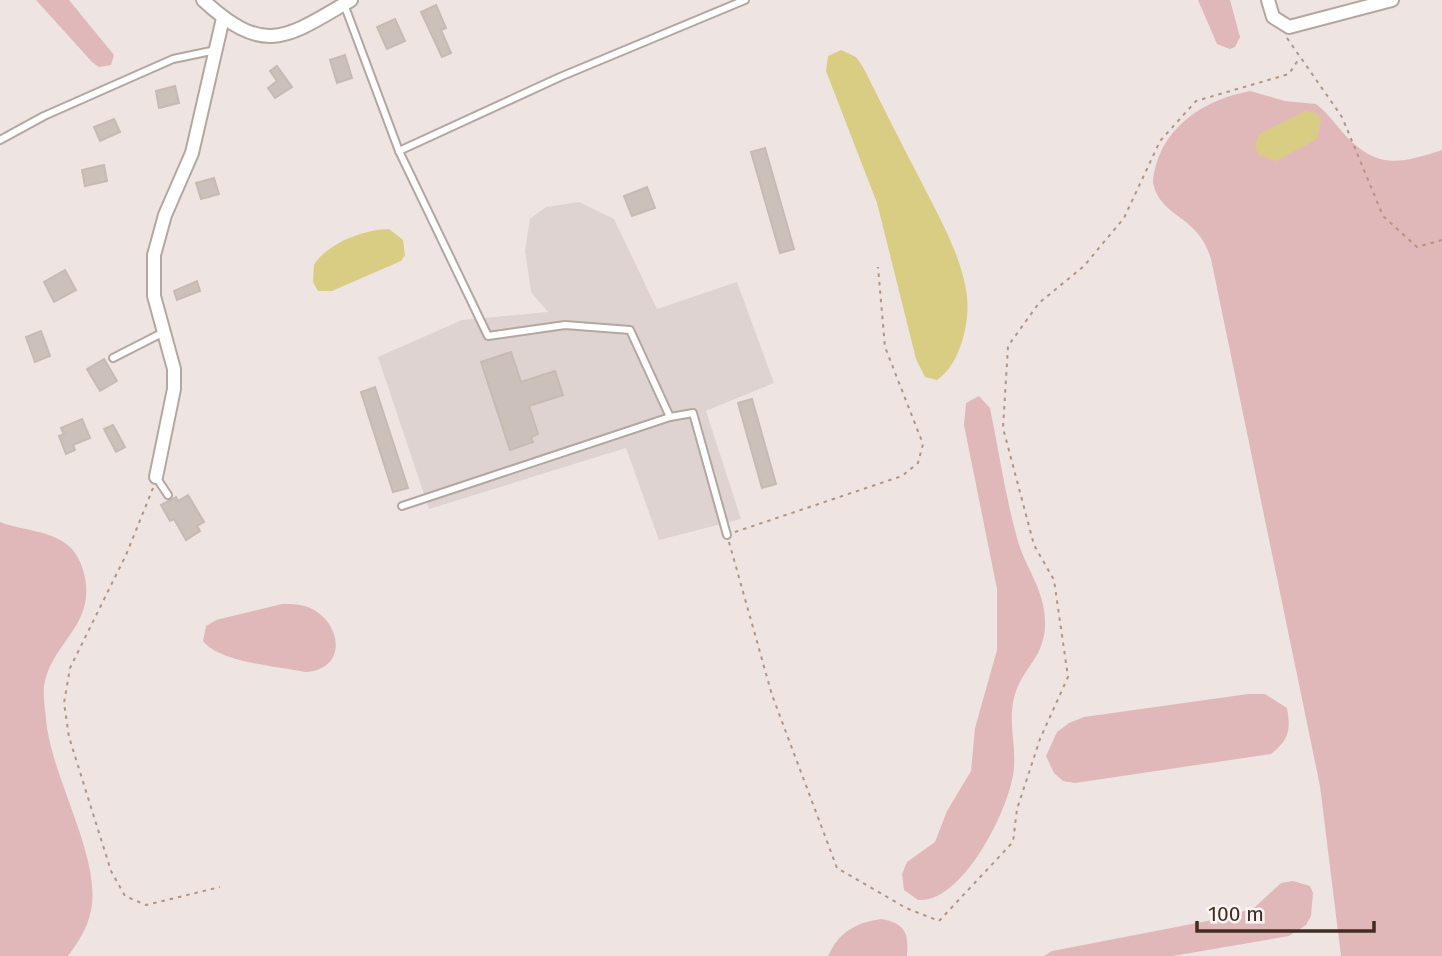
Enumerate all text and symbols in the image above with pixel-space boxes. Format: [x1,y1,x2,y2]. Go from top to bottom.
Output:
scale bar [1197,890,1374,934]
text: 100 m [1208,901,1264,927]

